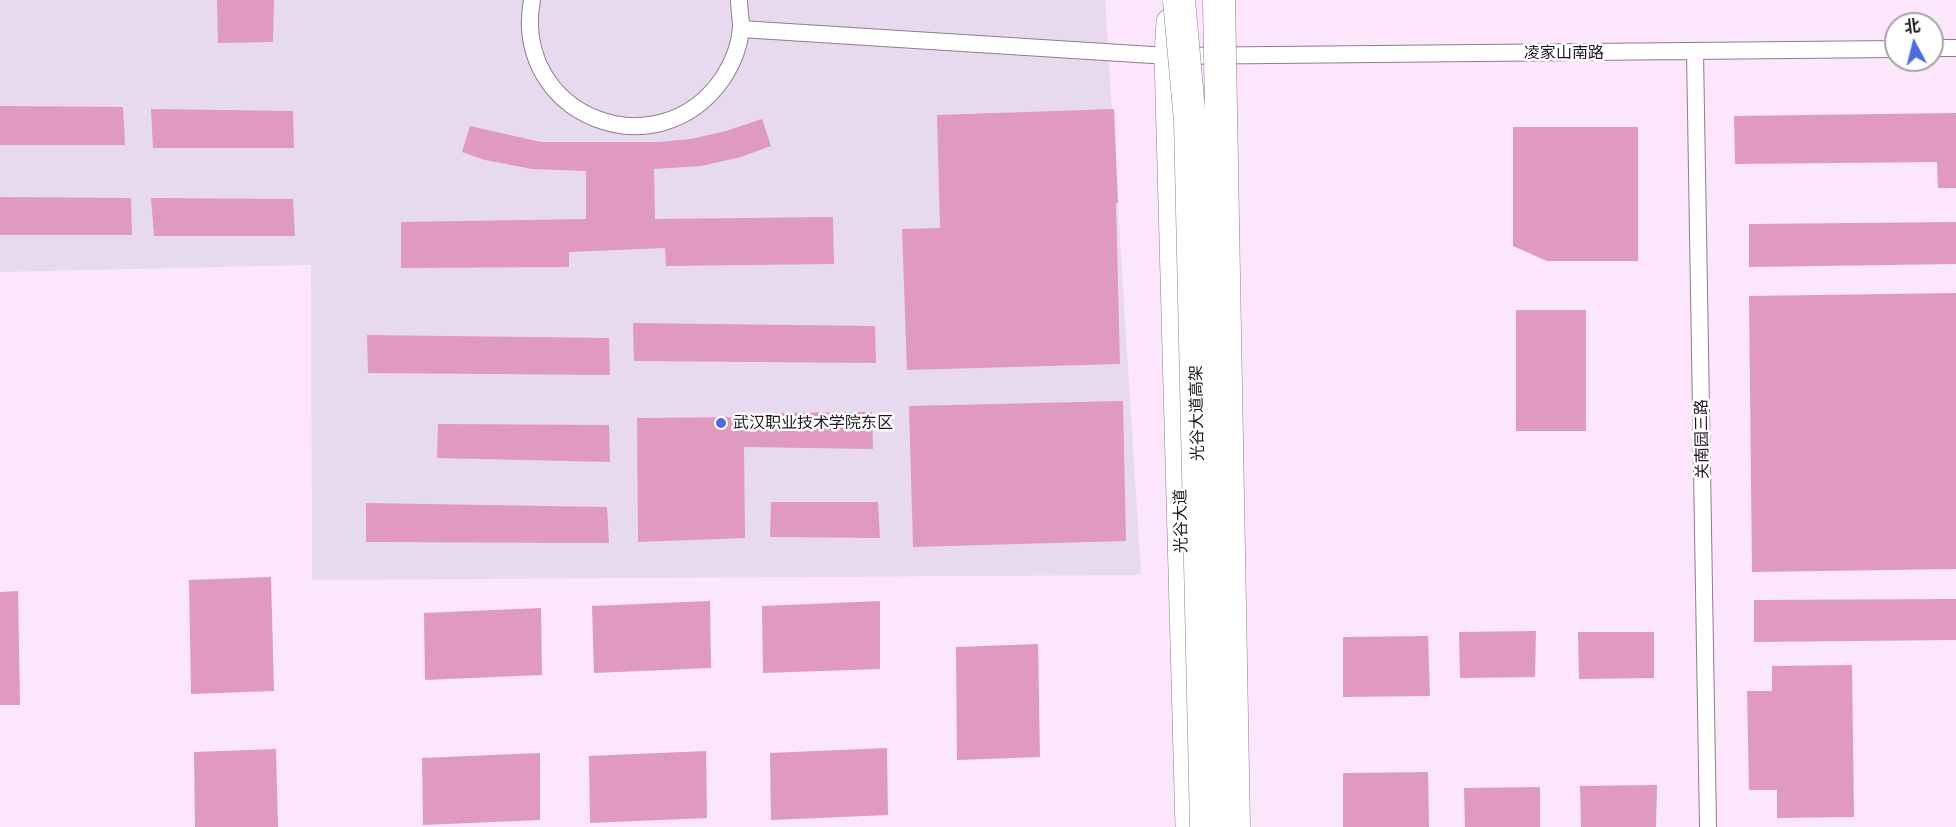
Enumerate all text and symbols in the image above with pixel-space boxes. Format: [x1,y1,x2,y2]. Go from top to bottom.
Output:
north arrow [1884,12,1944,72]
text: 北 [1903,16,1921,36]
street label: 凌家山南路 [1524,43,1604,63]
street label: 光谷大道高架 [1187,365,1207,461]
street label: 关南园三路 [1692,399,1712,479]
place label: 武汉职业技术学院东区 [733,413,893,433]
marker: 武汉职业技术学院东区 [714,416,728,430]
street label: 光谷大道 [1171,489,1191,553]

